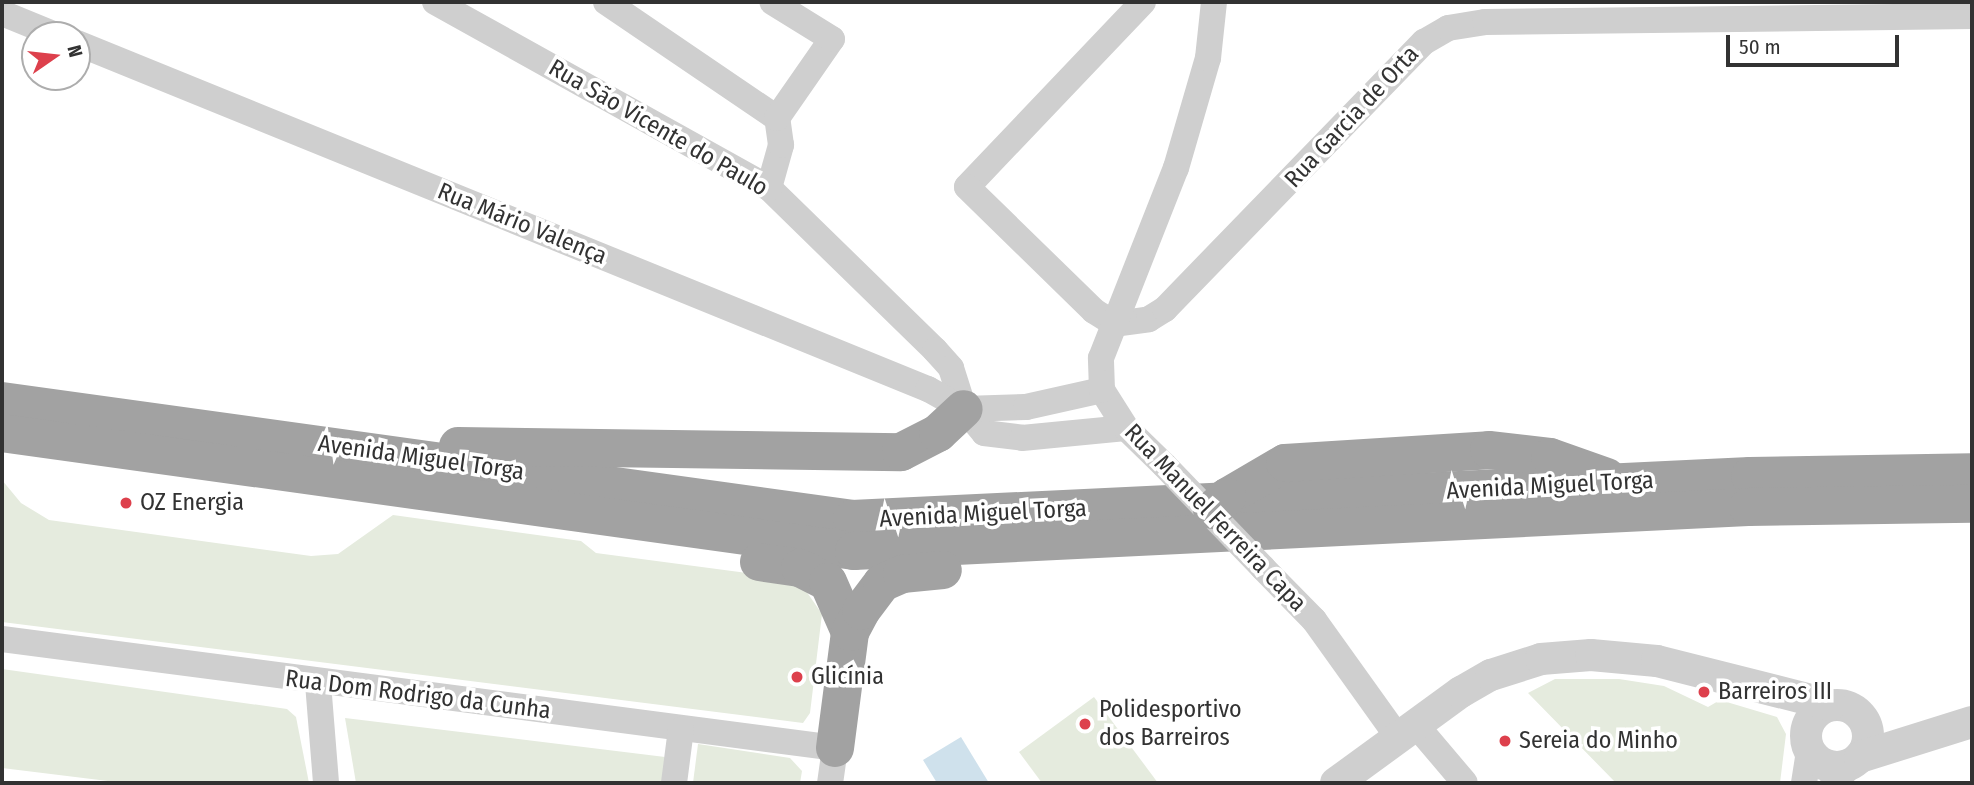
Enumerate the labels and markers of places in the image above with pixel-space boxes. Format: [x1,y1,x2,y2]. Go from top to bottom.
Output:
place label: OZ Energia [140,489,244,517]
marker: OZ Energia [118,495,134,511]
place label: Glicínia [811,663,884,691]
marker: Glicínia [789,669,805,685]
place label: Barreiros III [1718,678,1832,706]
marker: Barreiros III [1696,684,1712,700]
place label: Polidesportivo dos Barreiros [1099,696,1242,752]
marker: Polidesportivo dos Barreiros [1077,716,1093,732]
place label: Sereia do Minho [1519,727,1678,755]
marker: Sereia do Minho [1497,733,1513,749]

